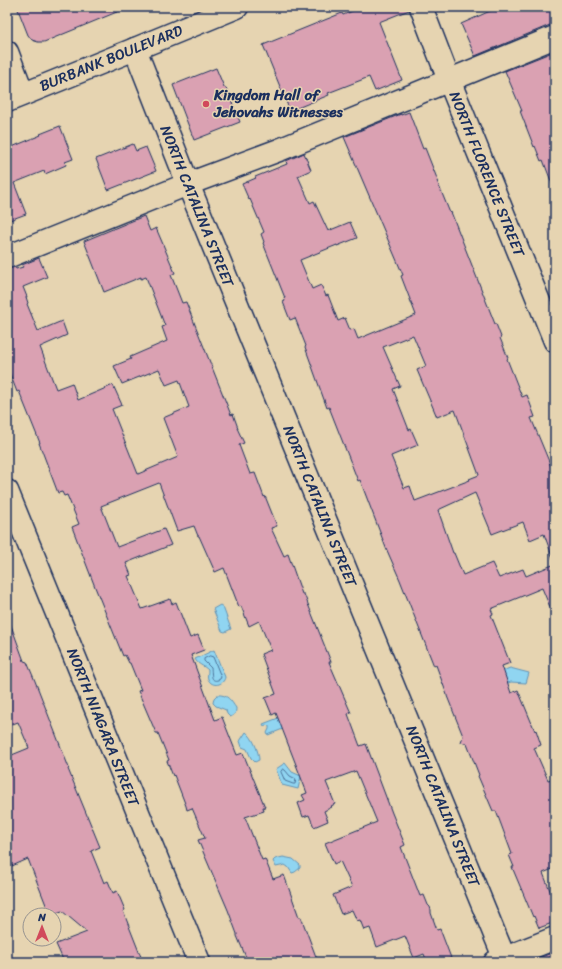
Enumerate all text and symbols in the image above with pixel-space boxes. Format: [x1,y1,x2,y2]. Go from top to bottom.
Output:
street label: BURBANK BOULEVARD [35,17,187,99]
place label: Kingdom Hall of Jehovahs Witnesses [213,82,344,125]
street label: NORTH FLORENCE STREET [442,87,533,262]
marker: Kingdom Hall of Jehovahs Witnesses [201,99,211,109]
street label: NORTH CATALINA STREET [153,121,242,292]
street label: NORTH CATALINA STREET [276,421,365,592]
street label: NORTH NIAGARA STREET [59,644,147,811]
street label: NORTH CATALINA STREET [399,721,488,892]
north arrow [22,907,62,947]
text: N [37,908,46,927]

